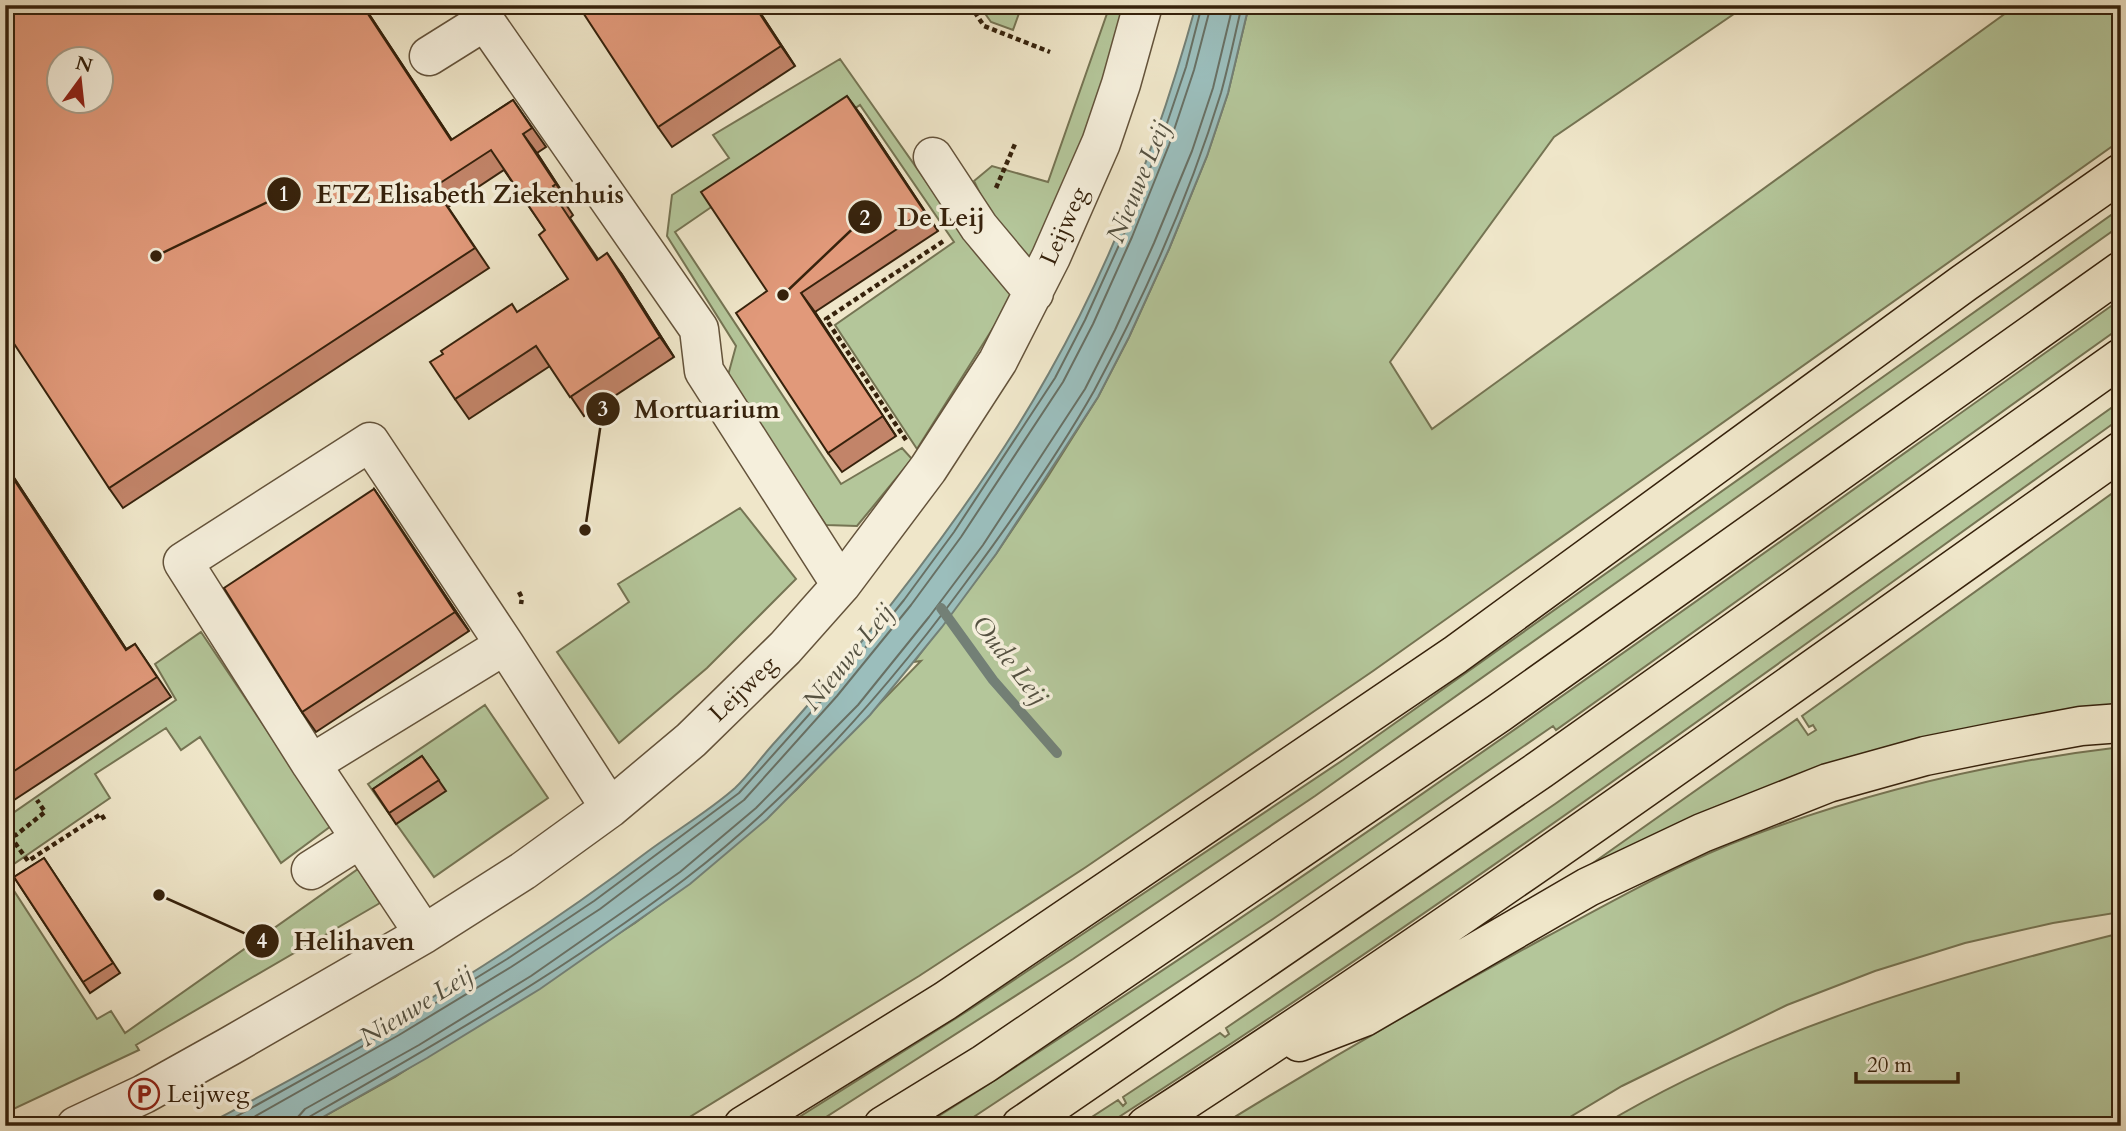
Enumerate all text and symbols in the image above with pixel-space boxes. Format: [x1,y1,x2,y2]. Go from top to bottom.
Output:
north arrow [46,46,116,116]
text: N [73,50,96,79]
water label: Nieuwe Leij [1098,116,1178,248]
callout: ETZ Elisabeth Ziekenhuis [267,170,638,217]
text: ETZ Elisabeth Ziekenhuis [316,177,624,212]
text: 1 [279,180,289,209]
street label: Leijweg [1032,181,1096,270]
callout: De Leij [848,194,999,241]
text: De Leij [897,200,985,235]
text: 2 [860,204,871,233]
callout: Mortuarium [585,385,794,432]
text: Mortuarium [634,392,780,427]
text: 3 [598,395,608,424]
water label: Nieuwe Leij [794,596,902,718]
water label: Oude Leij [964,608,1056,713]
street label: Leijweg [702,648,785,730]
callout: Helihaven [244,917,428,964]
text: Helihaven [293,924,415,959]
text: 4 [257,927,268,956]
water label: Nieuwe Leij [353,957,480,1055]
scale bar [1856,1040,1958,1084]
text: 20 m [1867,1051,1912,1080]
parking icon: Leijweg [127,1077,161,1111]
place label: Leijweg [167,1078,250,1111]

